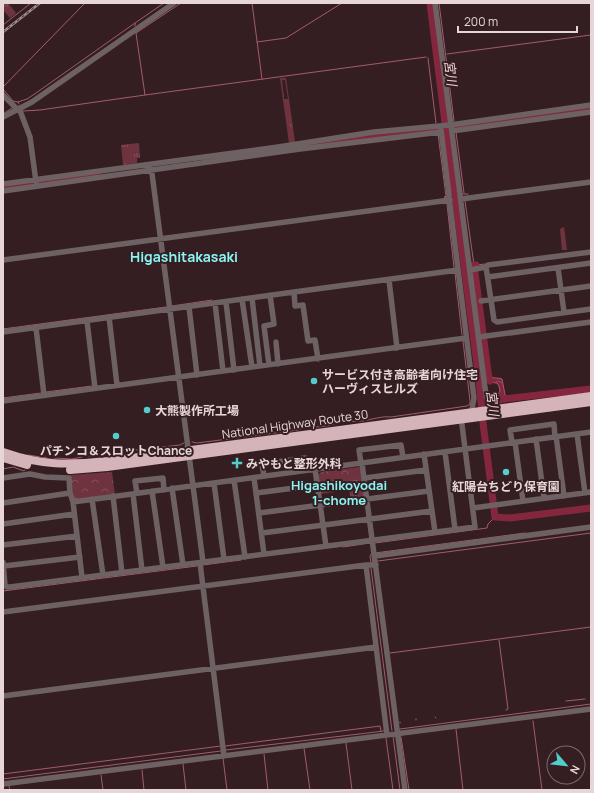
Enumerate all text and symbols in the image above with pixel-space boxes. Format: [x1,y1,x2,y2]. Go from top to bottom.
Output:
scale bar [458,8,577,34]
text: 200 m [464,13,498,30]
water label: 宮川 [440,59,462,89]
district label: Higashitakasaki [130,247,238,266]
place label: サービス付き高齢者向け住宅 ハーヴィスヒルズ [322,366,478,397]
marker: サービス付き高齢者向け住宅 ハーヴィスヒルズ [309,376,319,386]
water label: 宮川 [482,389,504,419]
place label: 大熊製作所工場 [155,402,239,419]
marker: 大熊製作所工場 [142,405,152,415]
street label: National Highway Route 30 [221,405,369,443]
marker: パチンコ＆スロットChance [111,431,121,441]
place label: パチンコ＆スロットChance [40,442,192,459]
place label: みやもと整形外科 [246,455,342,472]
marker: みやもと整形外科 [231,457,243,469]
marker: 紅陽台ちどり保育園 [501,467,511,477]
district label: Higashikoyodai 1-chome [291,476,387,509]
place label: 紅陽台ちどり保育園 [452,478,560,495]
north arrow [546,745,586,785]
text: N [567,763,584,777]

